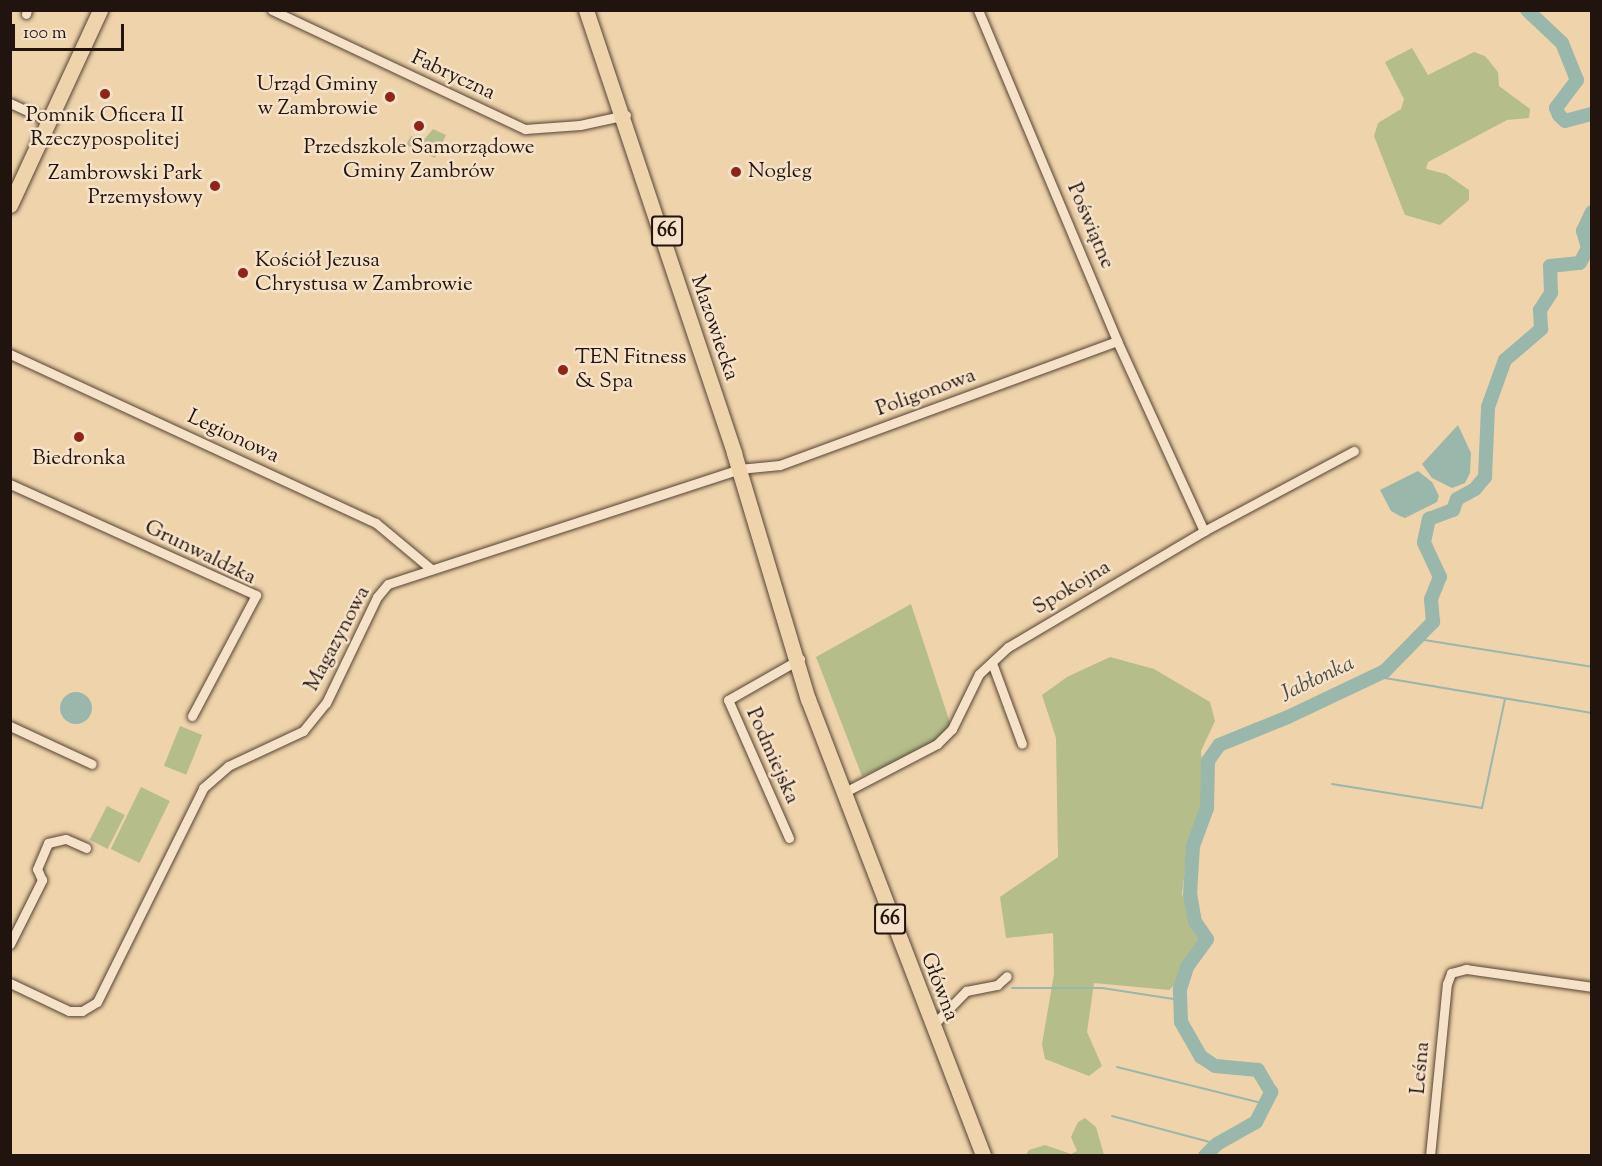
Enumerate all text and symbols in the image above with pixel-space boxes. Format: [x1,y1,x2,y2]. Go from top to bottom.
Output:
scale bar [15,12,128,50]
text: 100 m [23,21,67,47]
street label: Fabryczna [407,46,499,106]
place label: Urząd Gminy w Zambrowie [257,72,378,122]
marker: Pomnik Oficera II Rzeczypospolitej [98,87,112,101]
marker: Urząd Gminy w Zambrowie [383,90,397,104]
place label: Pomnik Oficera II Rzeczypospolitej [26,103,184,153]
marker: Przedszkole Samorządowe Gminy Zambrów [412,119,426,133]
place label: Przedszkole Samorządowe Gminy Zambrów [304,135,534,185]
place label: Nogleg [748,159,812,185]
place label: Zambrowski Park Przemysłowy [48,161,203,211]
marker: Nogleg [729,165,743,179]
marker: Zambrowski Park Przemysłowy [208,179,222,193]
street label: Poświątne [1061,179,1119,273]
road number: 66 [650,214,684,248]
place label: Kościół Jezusa Chrystusa w Zambrowie [255,248,473,298]
marker: Kościół Jezusa Chrystusa w Zambrowie [236,266,250,280]
street label: Mazowiecka [684,272,744,384]
place label: TEN Fitness & Spa [575,345,687,395]
marker: TEN Fitness & Spa [556,363,570,377]
street label: Poligonowa [873,363,979,423]
street label: Legionowa [183,405,283,469]
marker: Biedronka [72,430,86,444]
place label: Biedronka [32,446,126,472]
street label: Grunwaldzka [140,515,260,591]
street label: Spokojna [1029,555,1115,621]
street label: Magazynowa [300,582,376,696]
water label: Jabłonka [1277,652,1359,708]
street label: Podmiejska [740,704,804,808]
road number: 66 [874,902,906,936]
street label: Główna [914,949,964,1025]
street label: Leśna [1406,1041,1436,1095]

